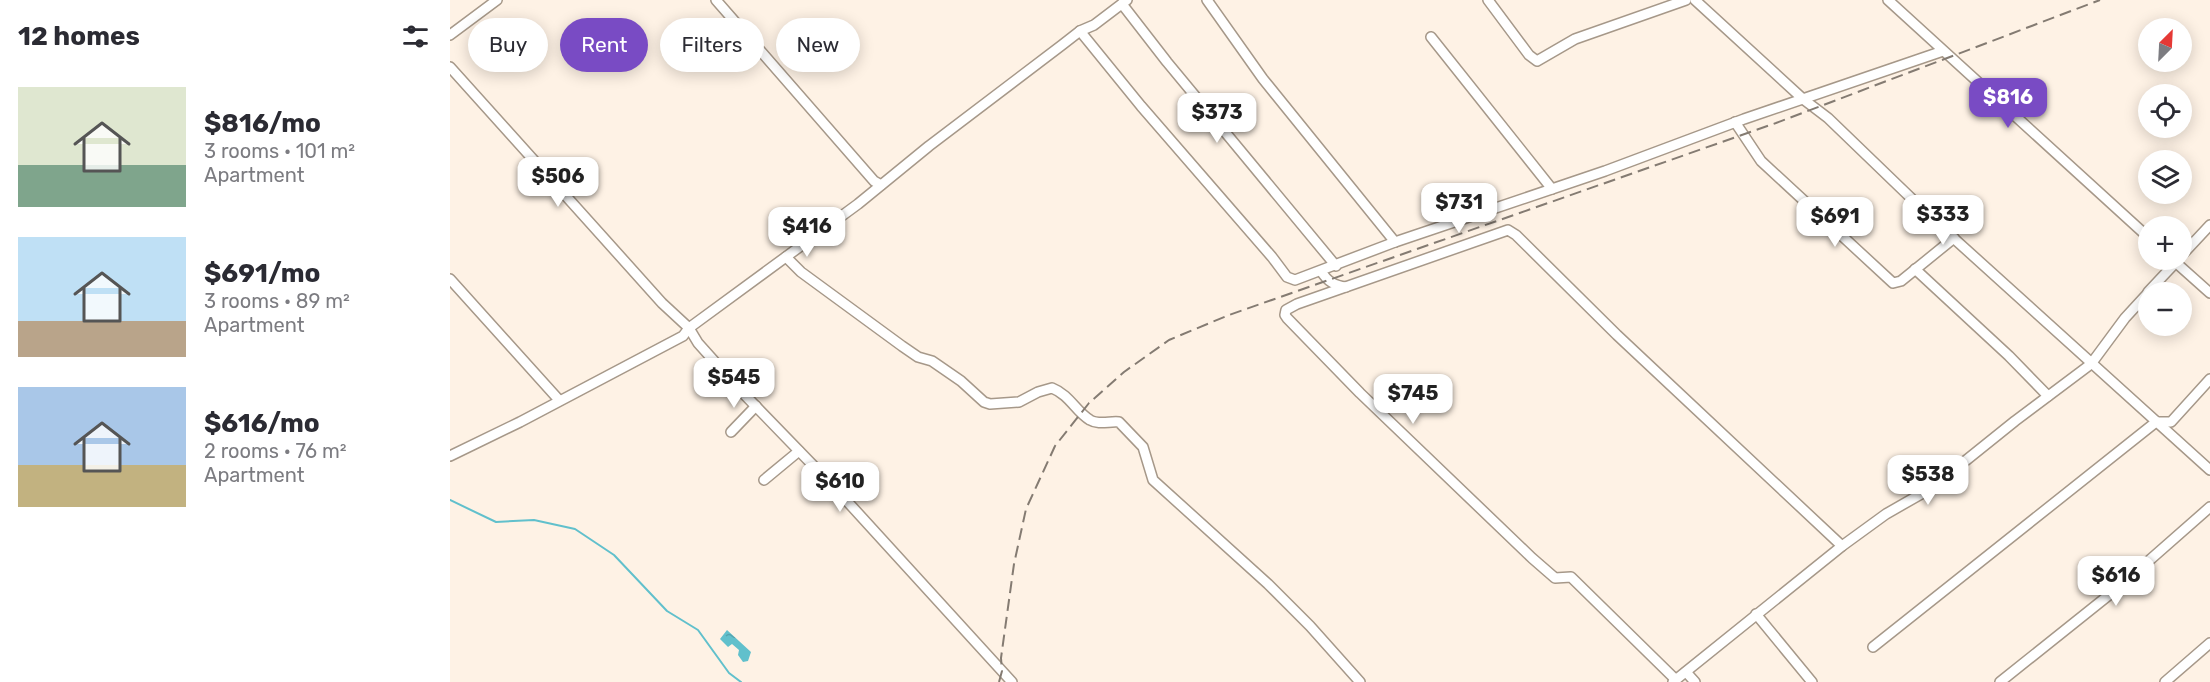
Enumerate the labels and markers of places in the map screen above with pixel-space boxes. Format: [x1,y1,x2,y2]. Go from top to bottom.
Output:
pin: $816 [1972,78,2044,129]
pin: $373 [1181,93,1253,144]
pin: $506 [522,157,594,208]
pin: $731 [1423,183,1495,234]
pin: $333 [1907,195,1979,246]
pin: $691 [1799,197,1871,248]
pin: $416 [771,207,843,258]
pin: $545 [698,358,770,409]
pin: $745 [1377,374,1449,425]
pin: $538 [1892,455,1964,506]
pin: $610 [804,462,876,513]
pin: $616 [2080,556,2152,607]

